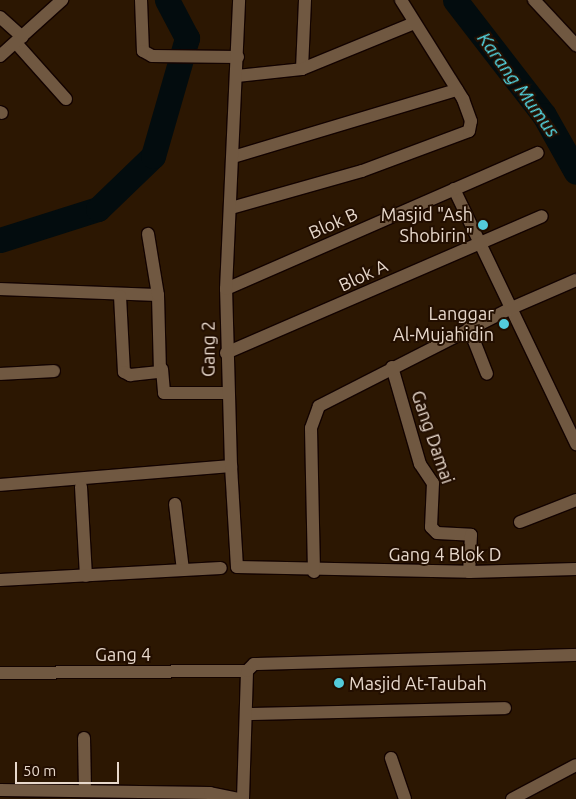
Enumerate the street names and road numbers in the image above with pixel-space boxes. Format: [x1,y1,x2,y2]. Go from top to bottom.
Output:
street label: Blok B [305,203,361,243]
street label: Blok A [335,254,391,296]
street label: Gang 2 [197,321,219,377]
street label: Gang Damai [407,388,459,486]
street label: Gang 4 Blok D [389,543,501,565]
street label: Gang 4 [95,643,151,665]

